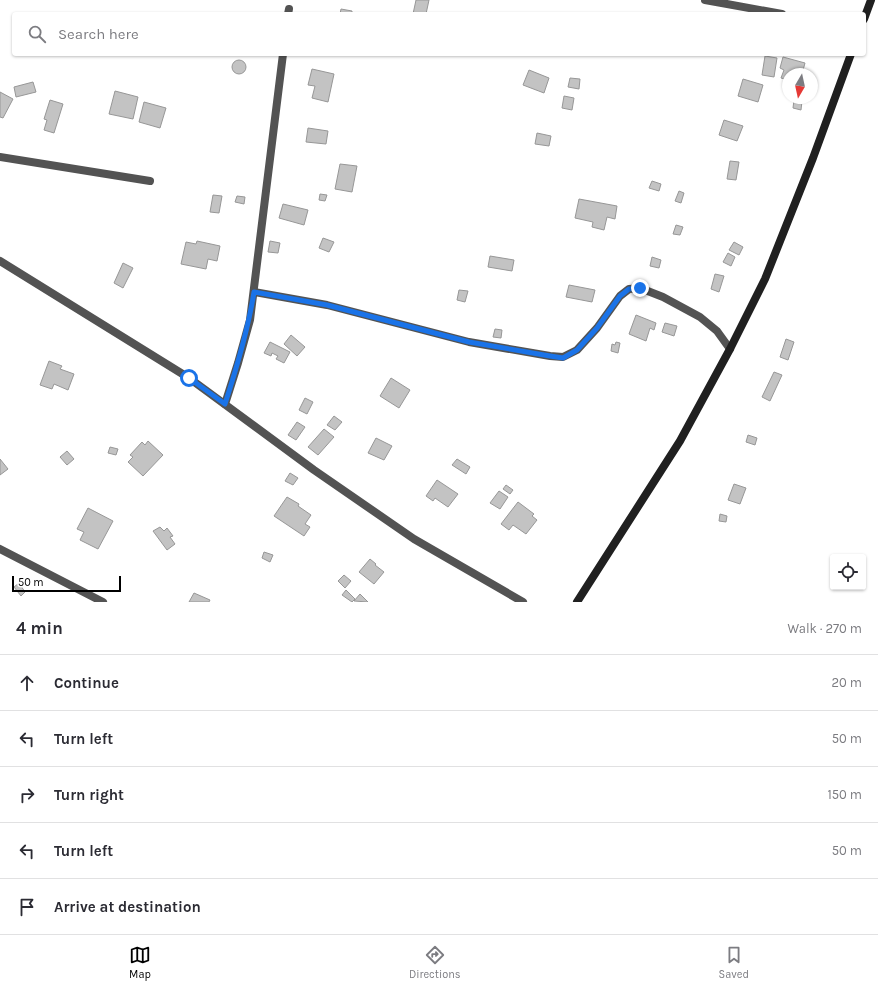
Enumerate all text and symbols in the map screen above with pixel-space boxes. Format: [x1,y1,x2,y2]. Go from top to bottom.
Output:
search box [12,12,866,56]
icon: search [26,23,48,45]
text: Search here [58,25,139,43]
north arrow [782,68,818,104]
route end [631,279,649,297]
route start [180,369,198,387]
map controls [830,554,866,590]
button: locate [830,554,866,590]
scale bar [12,574,121,593]
text: 50 m [18,576,44,589]
text: 4 min [16,618,63,638]
text: Walk · 270 m [788,621,862,636]
icon: ahead [16,672,38,694]
text: Continue [54,674,119,692]
text: 20 m [832,675,862,690]
icon: left [16,728,38,750]
text: Turn left [54,730,113,748]
text: 50 m [832,731,862,746]
icon: right [16,784,38,806]
text: Turn right [54,786,124,804]
text: 150 m [827,787,862,802]
icon: left [16,840,38,862]
text: Turn left [54,842,113,860]
text: 50 m [832,843,862,858]
icon: arrive [16,896,38,918]
text: Arrive at destination [54,898,201,916]
tab: Map [129,944,151,981]
tab: Directions [409,944,461,981]
tab: Saved [719,944,749,981]

